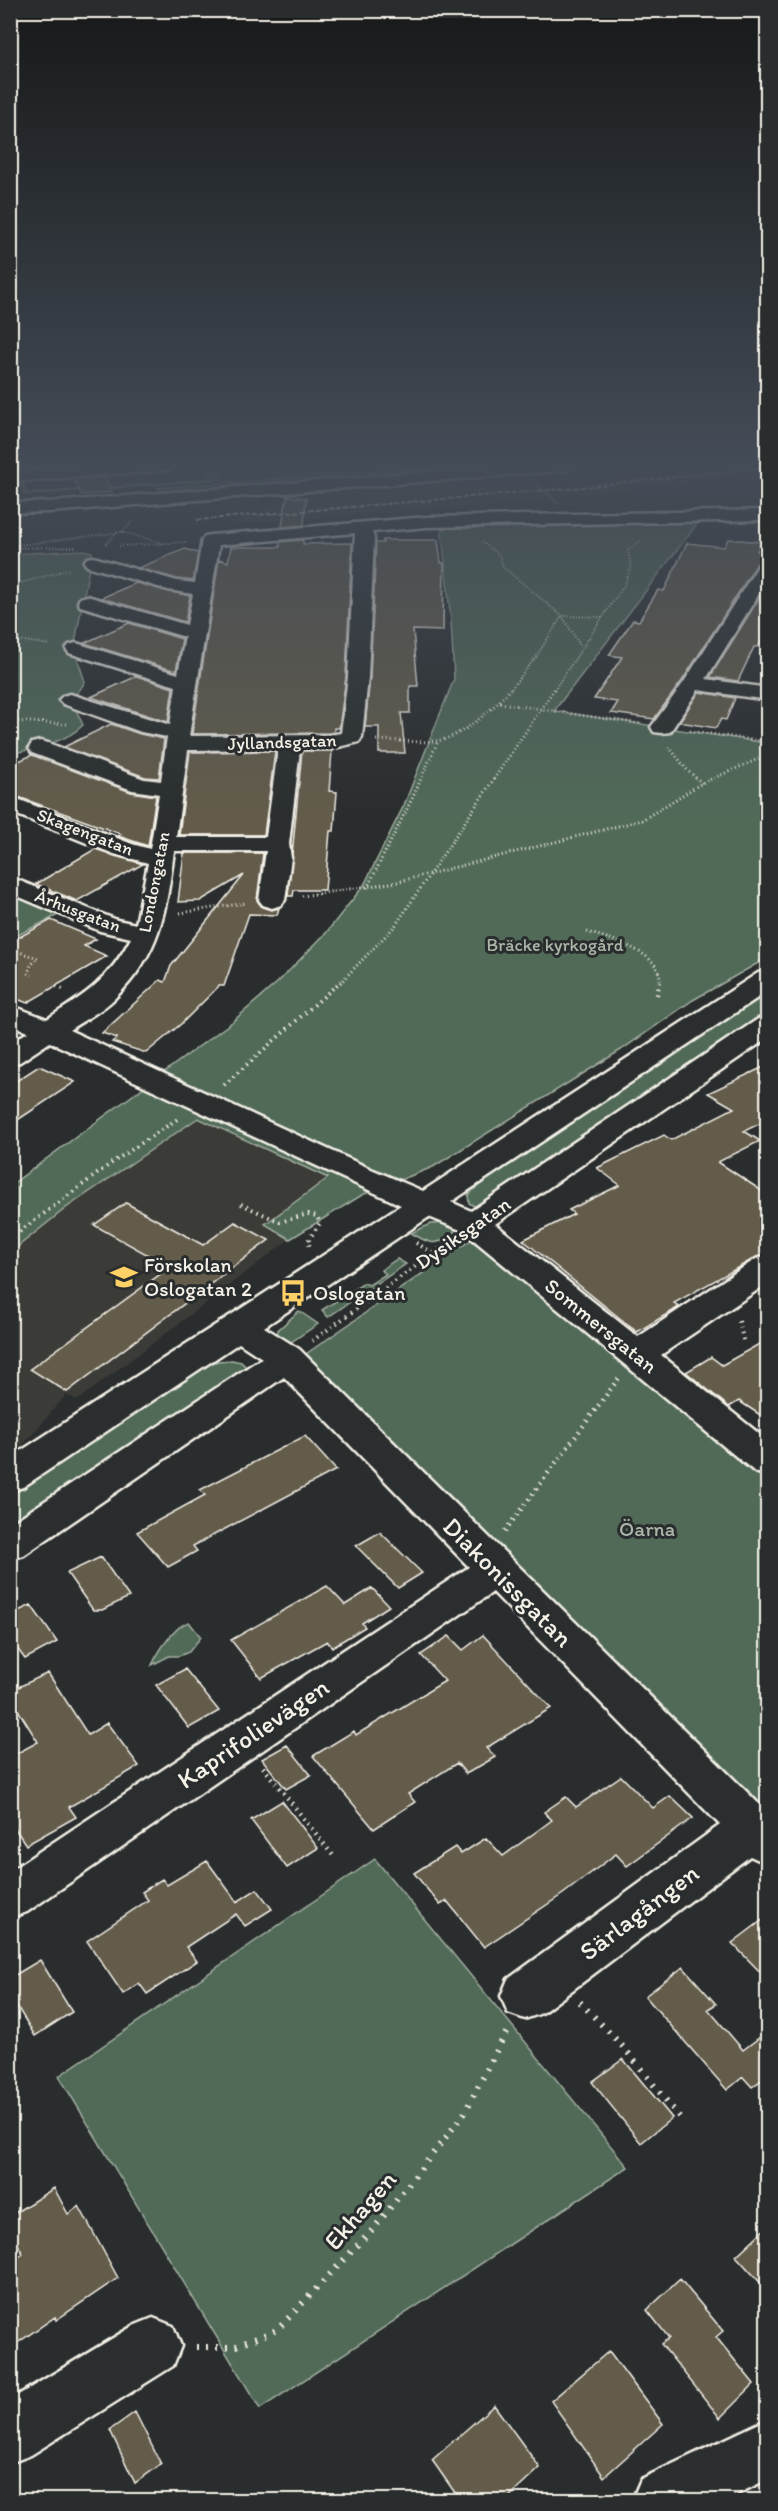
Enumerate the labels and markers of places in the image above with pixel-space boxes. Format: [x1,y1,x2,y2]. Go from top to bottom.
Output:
place label: Förskolan Oslogatan 2 [144,1252,252,1301]
school or university icon: Förskolan Oslogatan 2 [109,1262,139,1292]
bus stop icon: Oslogatan [278,1278,308,1308]
place label: Oslogatan [313,1280,405,1305]

